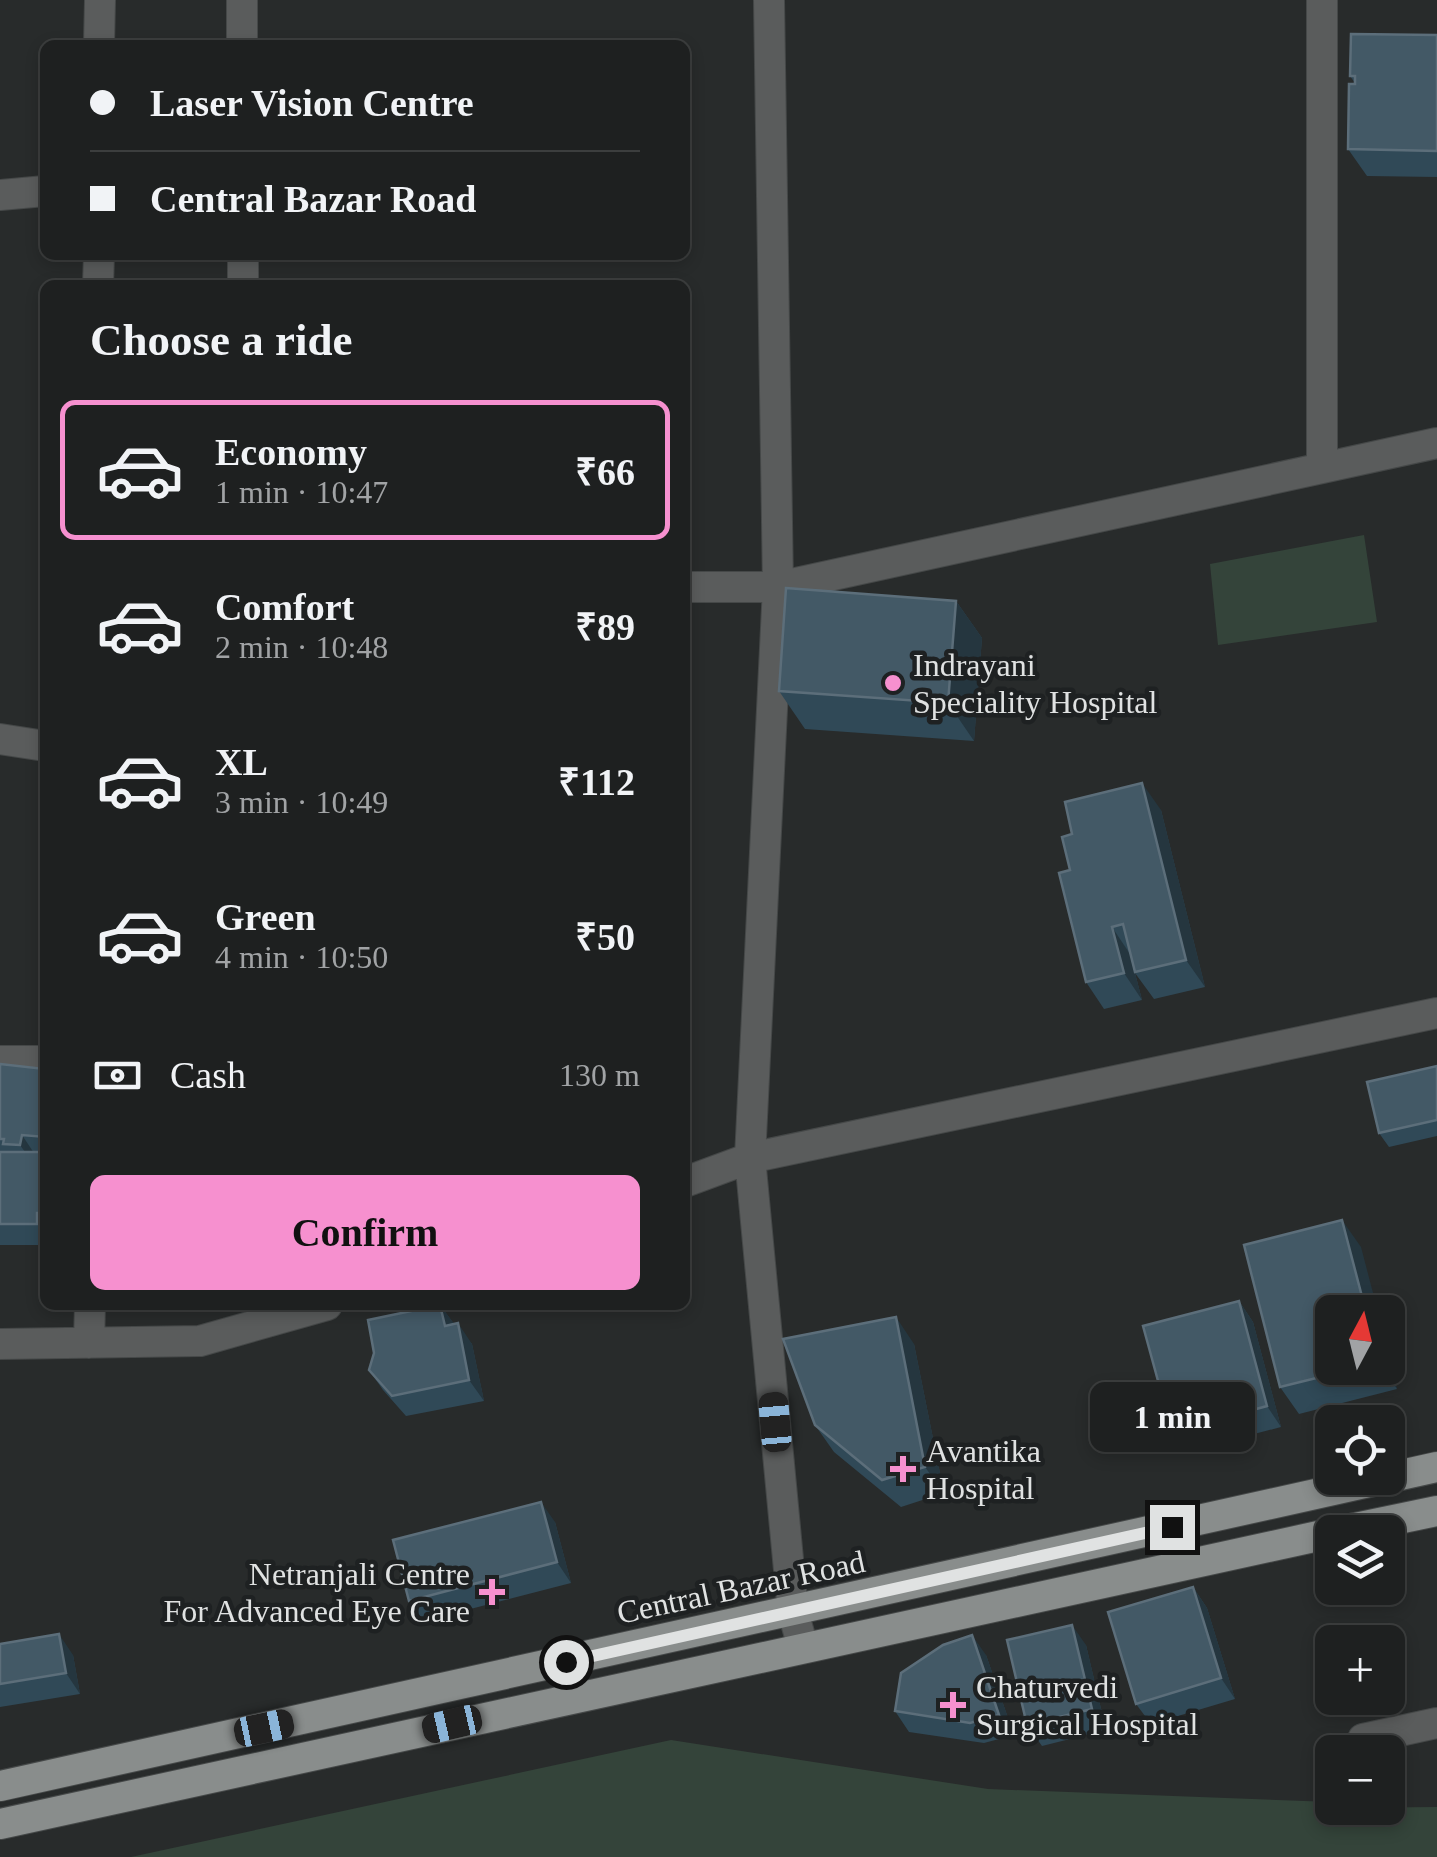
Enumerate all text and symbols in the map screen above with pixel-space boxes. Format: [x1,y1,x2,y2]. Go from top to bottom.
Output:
text: Laser Vision Centre [150,82,474,124]
text: Central Bazar Road [150,178,477,220]
text: Choose a ride [90,315,353,365]
icon: car [95,425,185,515]
text: Economy [215,431,367,473]
text: ₹66 [575,451,635,493]
text: 1 min · 10:47 [215,474,388,510]
icon: car [95,580,185,670]
text: Comfort [215,586,354,628]
text: ₹89 [575,606,635,648]
text: 2 min · 10:48 [215,629,388,665]
place label: Indrayani Speciality Hospital [913,647,1158,720]
marker: Indrayani Speciality Hospital [882,672,904,694]
icon: car [95,735,185,825]
text: XL [215,741,268,783]
text: ₹112 [558,761,635,803]
text: 3 min · 10:49 [215,784,388,820]
icon: car [95,890,185,980]
text: Green [215,896,316,938]
text: ₹50 [575,916,635,958]
text: 4 min · 10:50 [215,939,388,975]
icon: cash [90,1048,145,1103]
text: Cash [170,1054,246,1096]
text: 130 m [559,1057,640,1093]
button: Confirm [90,1175,640,1290]
north arrow [1315,1295,1405,1385]
map controls [1315,1295,1405,1825]
callout: 1 min [1090,1382,1254,1452]
car [757,1391,793,1453]
text: 1 min [1134,1399,1211,1435]
button: locate [1315,1405,1405,1495]
place label: Avantika Hospital [926,1433,1041,1506]
marker: Avantika Hospital [890,1456,916,1482]
route end [1150,1505,1195,1550]
button: layers [1315,1515,1405,1605]
street label: Central Bazar Road [614,1543,868,1631]
place label: Netranjali Centre For Advanced Eye Care [163,1556,470,1629]
marker: Netranjali Centre For Advanced Eye Care [479,1579,505,1605]
button: + [1315,1625,1405,1715]
route start [544,1640,589,1685]
place label: Chaturvedi Surgical Hospital [976,1669,1199,1742]
marker: Chaturvedi Surgical Hospital [940,1692,966,1718]
car [419,1703,485,1745]
car [232,1707,296,1749]
button: − [1315,1735,1405,1825]

